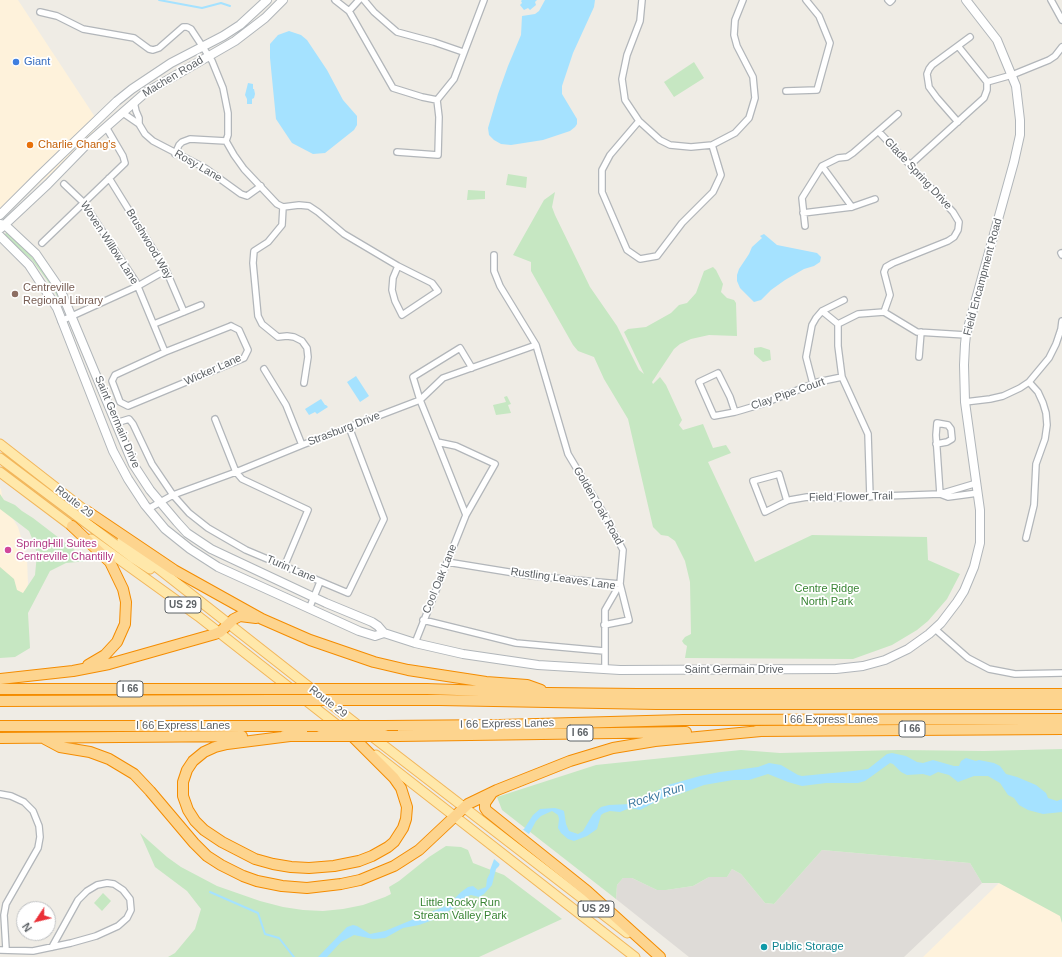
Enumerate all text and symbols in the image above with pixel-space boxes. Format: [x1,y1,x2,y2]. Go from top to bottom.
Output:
street label: Machen Road [140,54,206,100]
place label: Giant [24,55,50,69]
marker: Giant [11,57,21,67]
street label: Glade Spring Drive [881,136,955,212]
place label: Charlie Chang's [38,138,116,152]
marker: Charlie Chang's [25,140,35,150]
street label: Rosy Lane [172,147,224,185]
street label: Woven Willow Lane [77,199,141,287]
street label: Brushwood Way [123,206,175,282]
street label: Field Encampment Road [961,217,1005,337]
place label: Centreville Regional Library [23,281,103,307]
marker: Centreville Regional Library [10,289,20,299]
street label: Wicker Lane [182,352,244,388]
street label: Saint Germain Drive [92,374,142,470]
street label: Clay Pipe Court [749,375,827,413]
street label: Strasburg Drive [306,409,382,449]
street label: Golden Oak Road [570,465,626,547]
street label: Route 29 [52,483,96,521]
street label: Field Flower Trail [809,490,893,504]
place label: SpringHill Suites Centreville Chantilly [16,537,113,563]
street label: Cool Oak Lane [420,543,460,615]
marker: SpringHill Suites Centreville Chantilly [3,545,13,555]
street label: Turin Lane [264,553,318,585]
street label: Rustling Leaves Lane [510,565,616,593]
park label: Centre Ridge North Park [795,582,859,608]
road number: US 29 [165,597,201,613]
street label: Saint Germain Drive [684,663,784,677]
road number: I 66 [117,681,143,697]
street label: Route 29 [306,683,350,721]
street label: I 66 Express Lanes [784,713,878,727]
street label: I 66 Express Lanes [460,717,554,731]
street label: I 66 Express Lanes [136,719,230,733]
road number: I 66 [899,721,925,737]
road number: I 66 [567,725,593,741]
water label: Rocky Run [626,780,686,812]
park label: Little Rocky Run Stream Valley Park [413,896,507,922]
north arrow [16,901,56,941]
road number: US 29 [578,901,614,917]
text: N [20,921,34,934]
place label: Public Storage [772,940,844,954]
marker: Public Storage [759,942,769,952]

